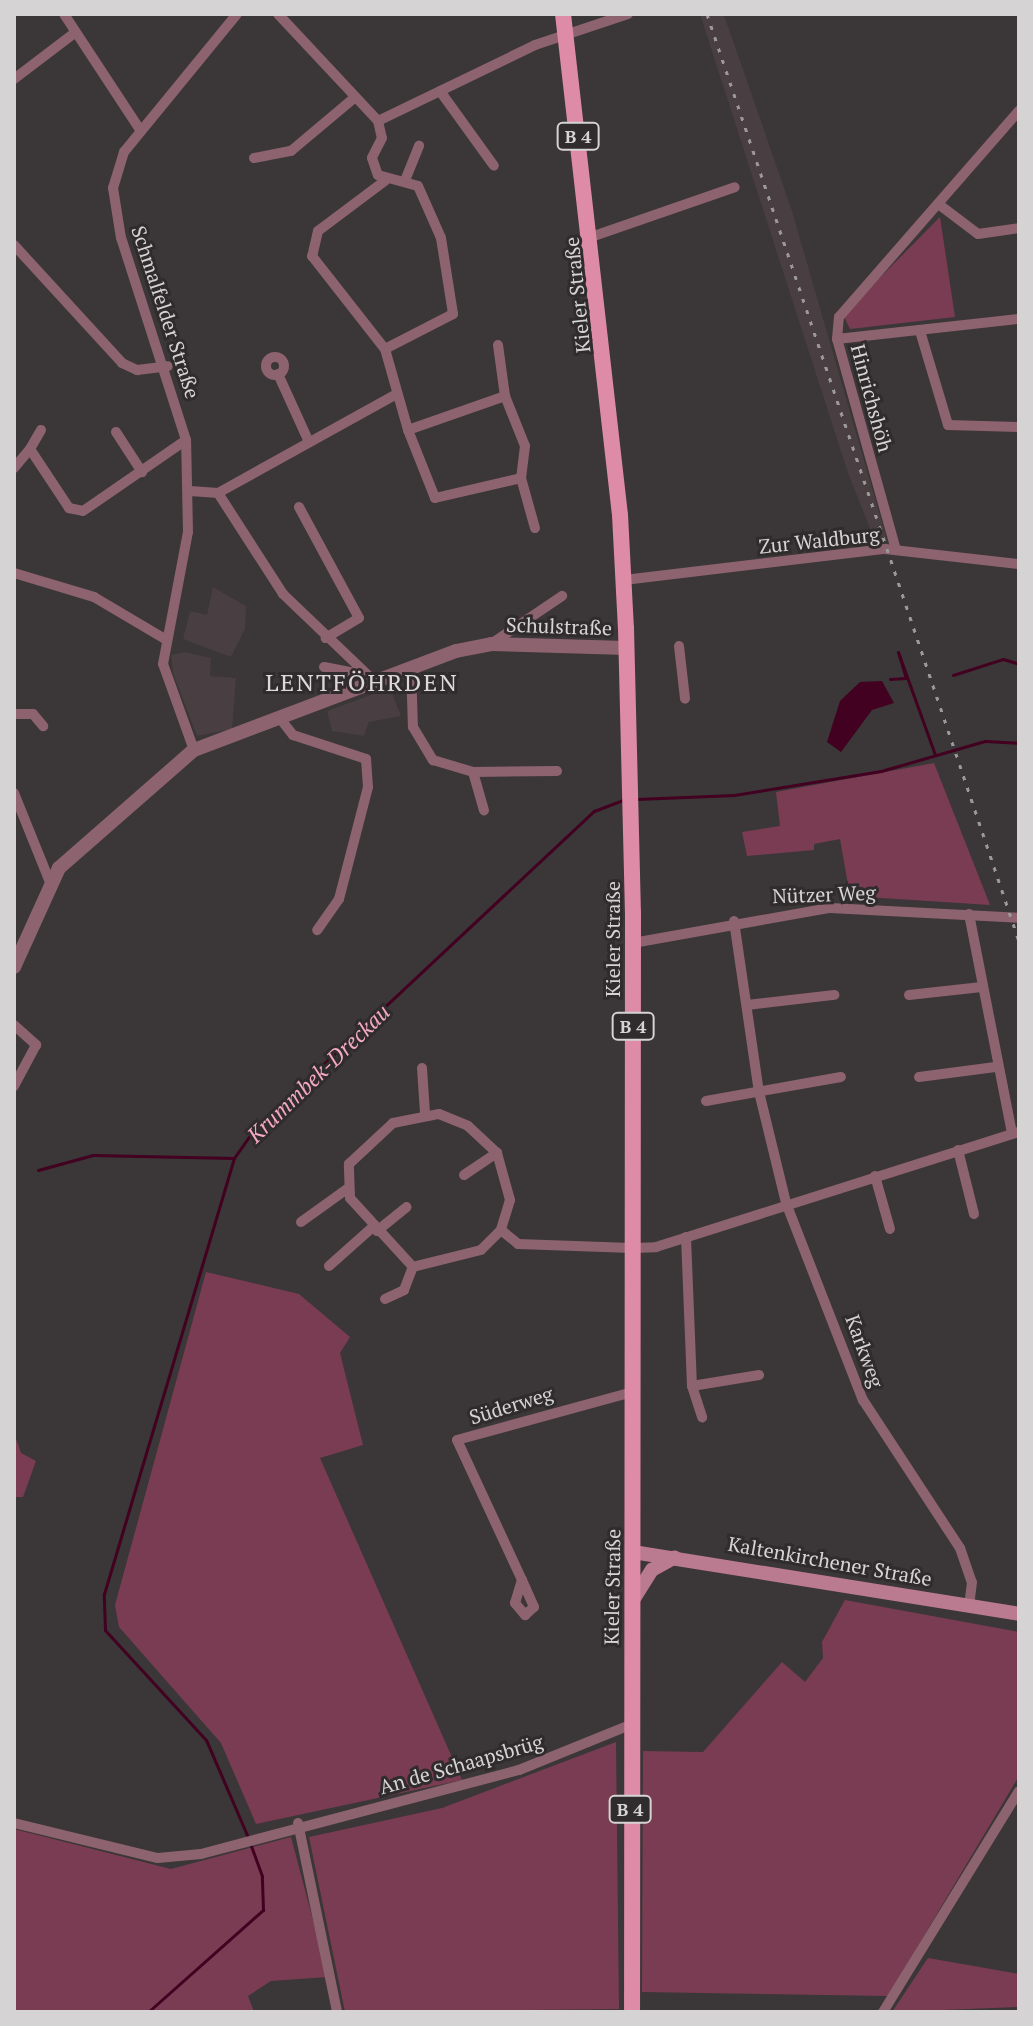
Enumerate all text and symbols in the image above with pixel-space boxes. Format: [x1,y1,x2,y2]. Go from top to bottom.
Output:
road number: B 4 [556,122,600,150]
street label: Schmalfelder Straße [127,223,205,401]
street label: Kieler Straße [559,236,595,354]
street label: Hinrichshöh [846,342,898,454]
street label: Zur Waldburg [757,522,881,558]
street label: Schulstraße [506,612,612,640]
district label: LENTFÖHRDEN [265,669,459,697]
street label: Nützer Weg [772,880,876,908]
street label: Kieler Straße [600,881,624,997]
water label: Krummbek-Dreckau [241,998,395,1148]
road number: B 4 [611,1012,655,1040]
street label: Karkweg [841,1311,889,1391]
street label: Süderweg [466,1381,556,1429]
street label: Kieler Straße [599,1529,625,1645]
street label: Kaltenkirchener Straße [726,1531,934,1591]
street label: An de Schaapsbrüg [376,1729,546,1799]
road number: B 4 [608,1795,652,1823]

